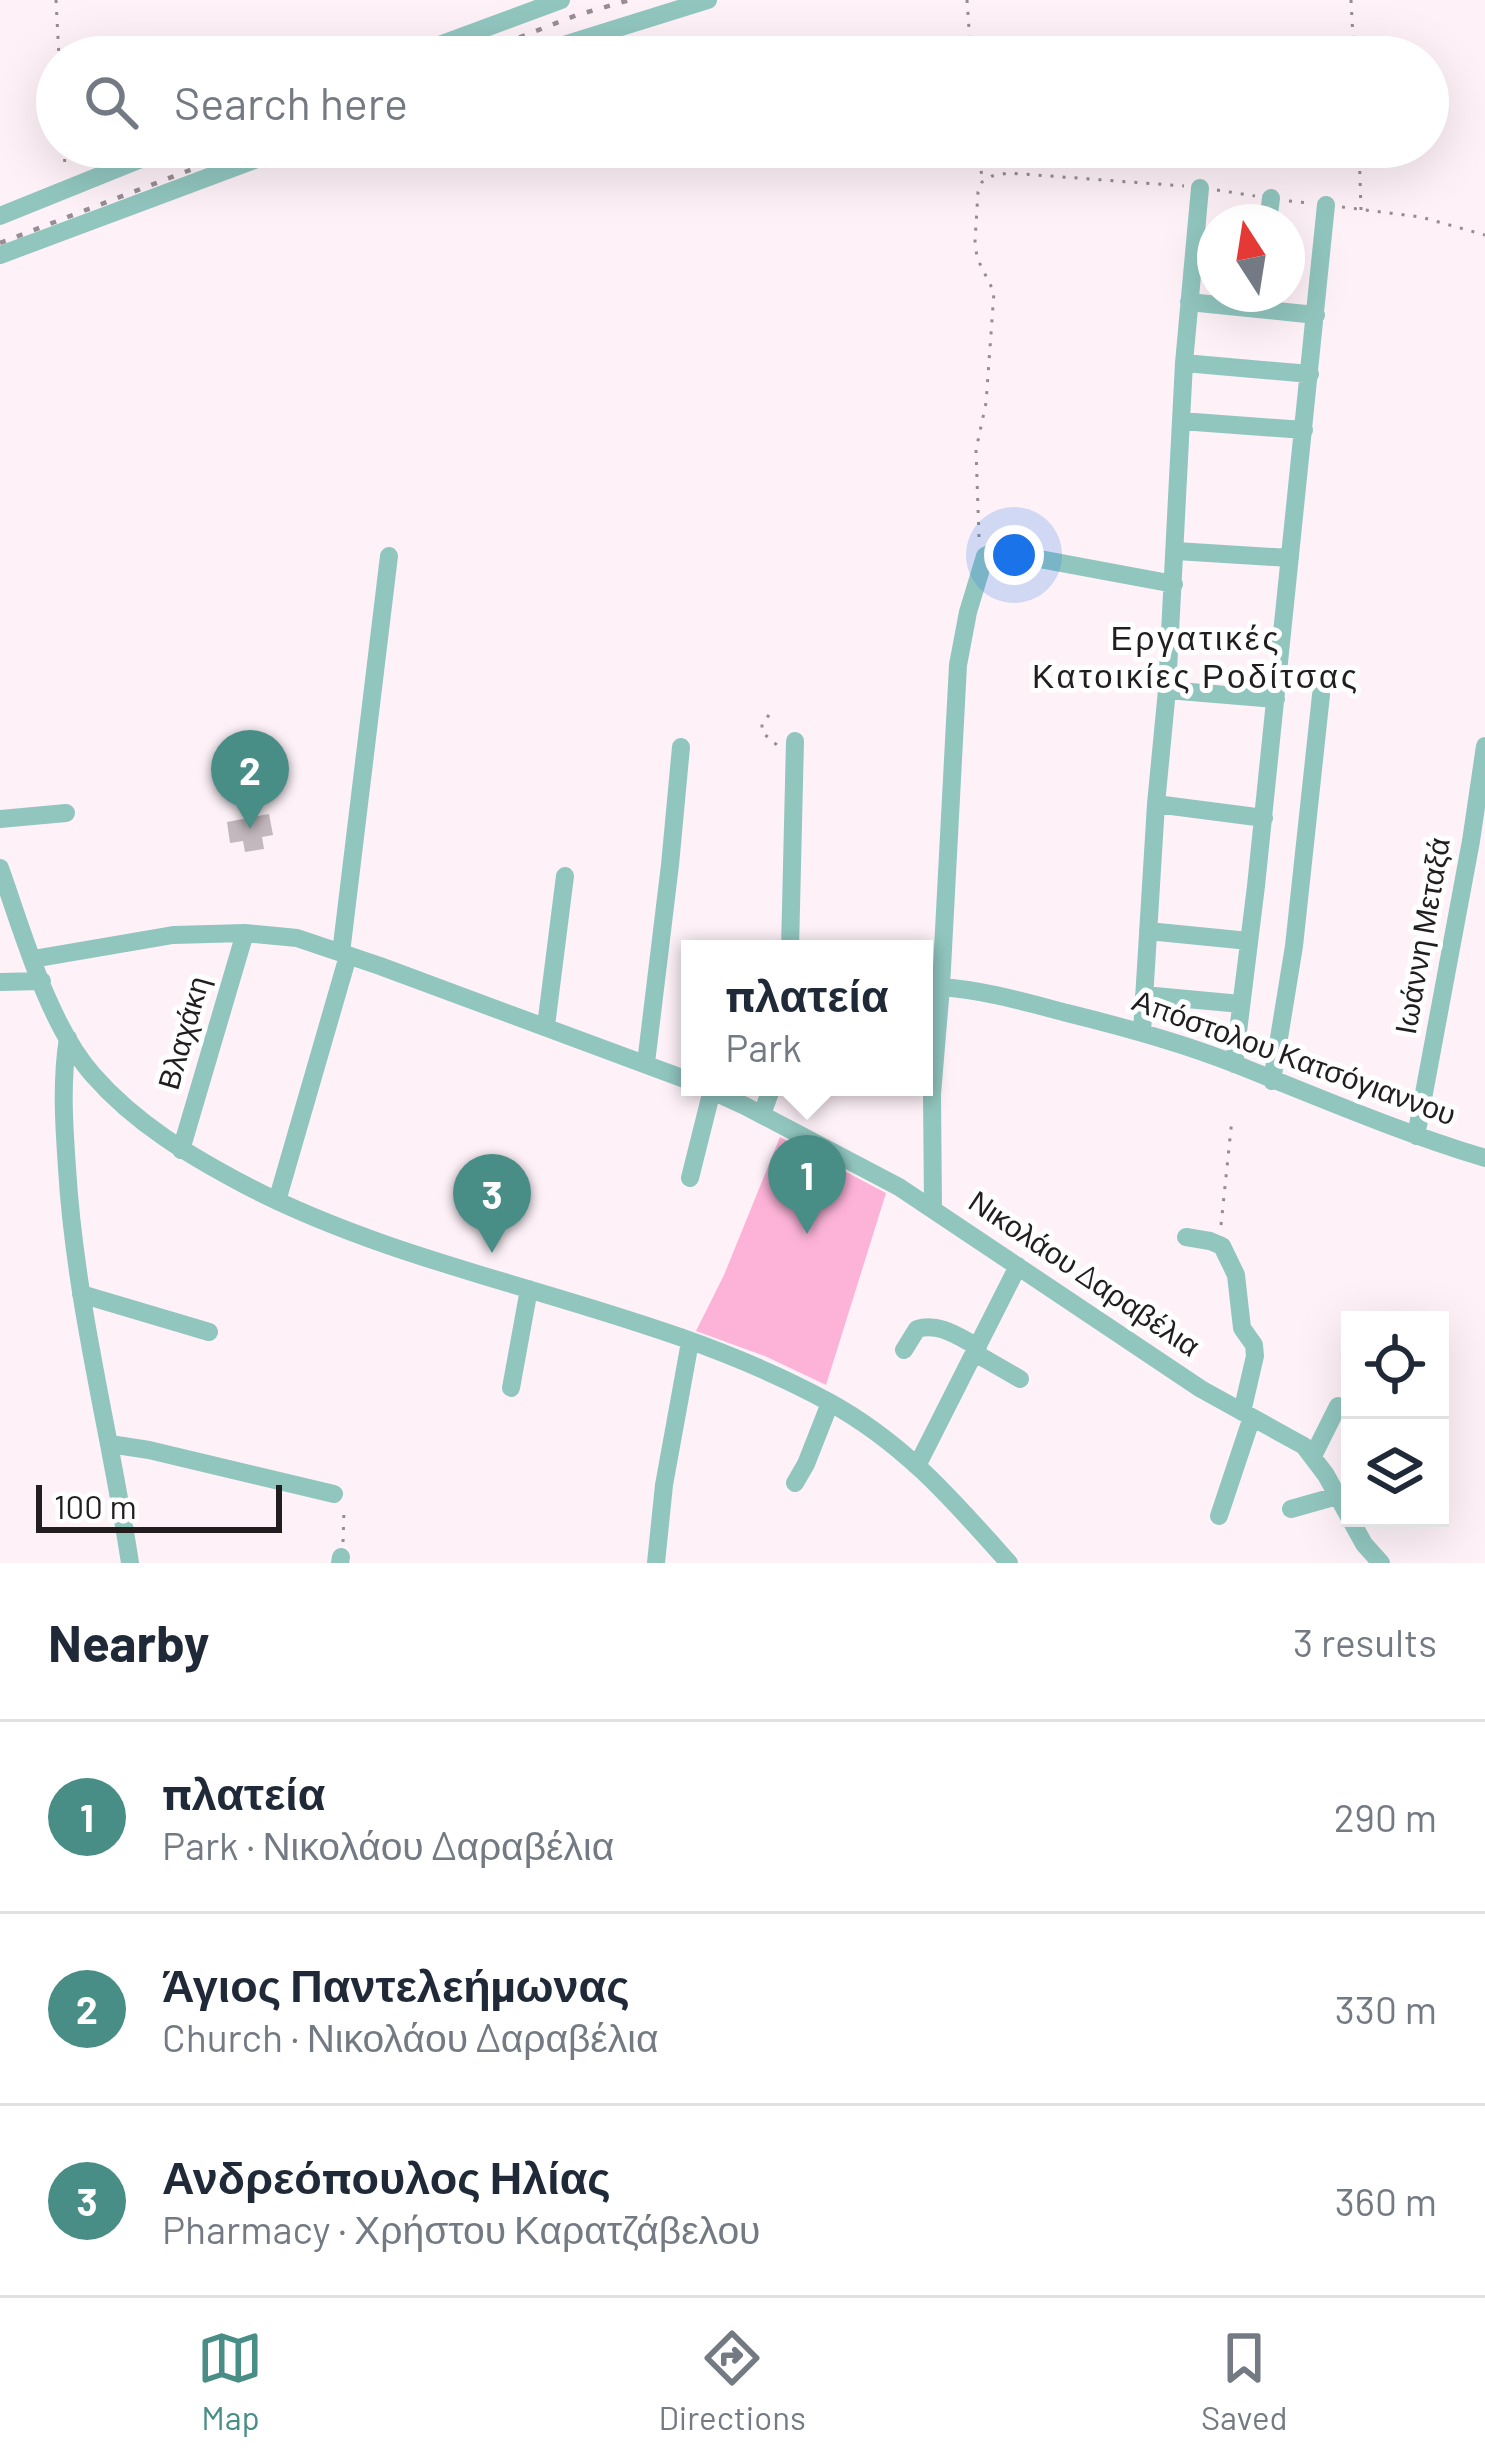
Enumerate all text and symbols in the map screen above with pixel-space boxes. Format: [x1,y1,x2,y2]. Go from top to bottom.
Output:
search box [36,36,1449,168]
icon: search [78,69,144,135]
text: Search here [174,75,408,129]
north arrow [1197,204,1305,312]
your location [984,525,1044,585]
district label: Εργατικές Κατοικίες Ροδίτσας [1032,617,1360,695]
pin: 2 [211,730,289,829]
street label: Ιωάννη Μεταξά [1386,835,1456,1037]
popup [681,940,933,1096]
text: πλατεία [725,967,889,1021]
street label: Βλαχάκη [149,972,215,1093]
street label: Απόστολου Κατσόγιαννου [1128,981,1461,1131]
text: Park [725,1023,802,1070]
pin: 1 [768,1135,846,1234]
pin: 3 [453,1154,531,1253]
street label: Νικολάου Δαραβέλια [963,1182,1207,1363]
map controls [1341,1311,1449,1527]
button: locate [1341,1311,1449,1419]
button: layers [1341,1419,1449,1527]
scale bar [36,1479,282,1532]
text: 100 m [54,1486,137,1526]
text: Nearby [48,1611,209,1672]
text: 3 results [1293,1618,1437,1665]
text: πλατεία [162,1765,326,1819]
text: 1 [80,1793,94,1840]
text: 290 m [1334,1793,1437,1840]
text: Park · Νικολάου Δαραβέλια [162,1821,614,1868]
text: Άγιος Παντελεήμωνας [162,1957,630,2011]
text: 2 [76,1985,98,2032]
text: 330 m [1335,1985,1437,2032]
text: Church · Νικολάου Δαραβέλια [162,2013,658,2060]
text: Ανδρεόπουλος Ηλίας [162,2149,611,2203]
text: 3 [76,2177,98,2224]
text: 360 m [1335,2177,1437,2224]
text: Pharmacy · Χρήστου Καρατζάβελου [162,2205,760,2252]
tab: Map [197,2325,263,2437]
tab: Directions [658,2325,806,2437]
tab: Saved [1201,2325,1288,2437]

